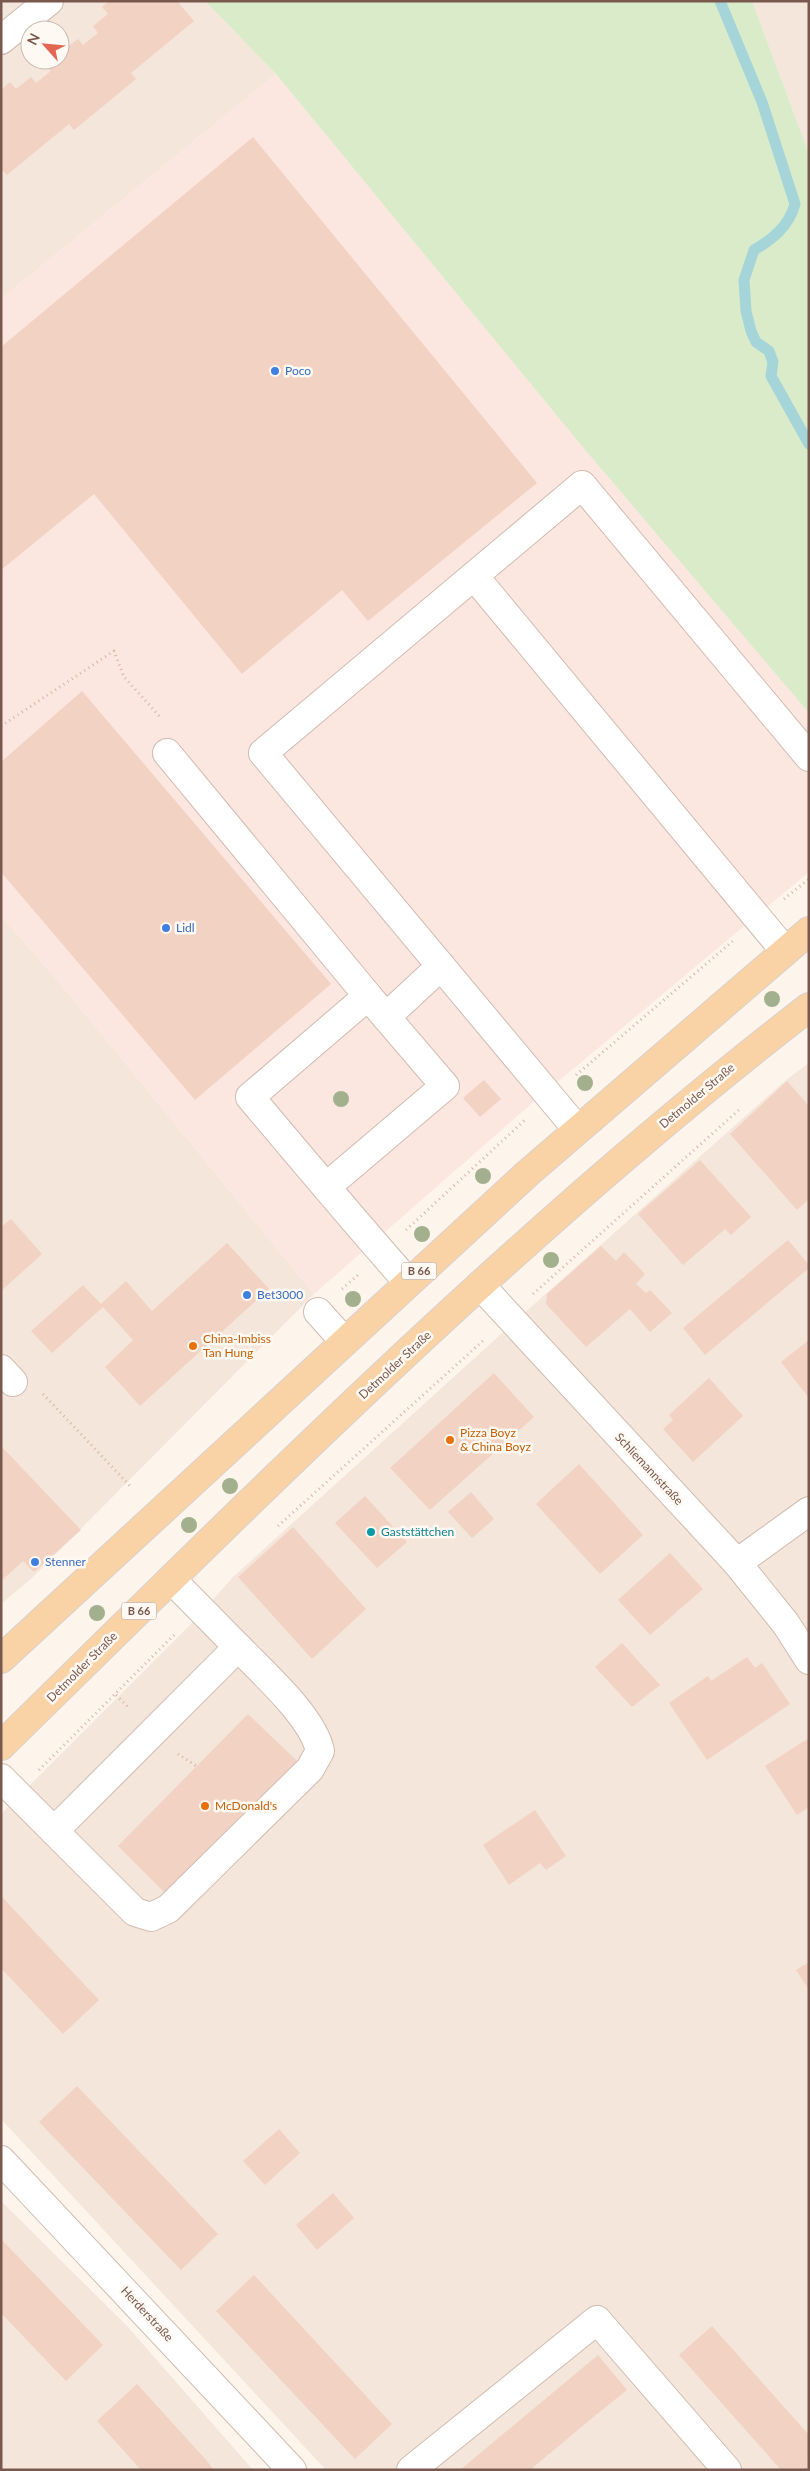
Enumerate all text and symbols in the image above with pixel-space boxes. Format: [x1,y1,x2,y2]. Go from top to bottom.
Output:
north arrow [20,20,70,70]
text: N [23,30,43,48]
place label: Poco [285,363,311,378]
marker: Poco [269,365,281,377]
place label: Lidl [176,920,195,935]
marker: Lidl [160,922,172,934]
street label: Detmolder Straße [656,1060,737,1131]
road number: B 66 [402,1262,436,1280]
place label: Bet3000 [257,1287,303,1302]
marker: Bet3000 [241,1289,253,1301]
street label: Detmolder Straße [355,1327,434,1402]
place label: China-Imbiss Tan Hung [203,1331,271,1360]
marker: China-Imbiss Tan Hung [187,1340,199,1352]
place label: Pizza Boyz & China Boyz [460,1425,531,1454]
street label: Schliemannstraße [612,1429,687,1508]
marker: Pizza Boyz & China Boyz [444,1434,456,1446]
place label: Gaststättchen [381,1524,454,1539]
marker: Gaststättchen [365,1526,377,1538]
place label: Stenner [45,1554,87,1569]
marker: Stenner [29,1556,41,1568]
road number: B 66 [122,1602,156,1620]
street label: Detmolder Straße [43,1628,120,1705]
place label: McDonald's [215,1798,277,1813]
marker: McDonald's [199,1800,211,1812]
street label: Herderstraße [118,2283,177,2344]

